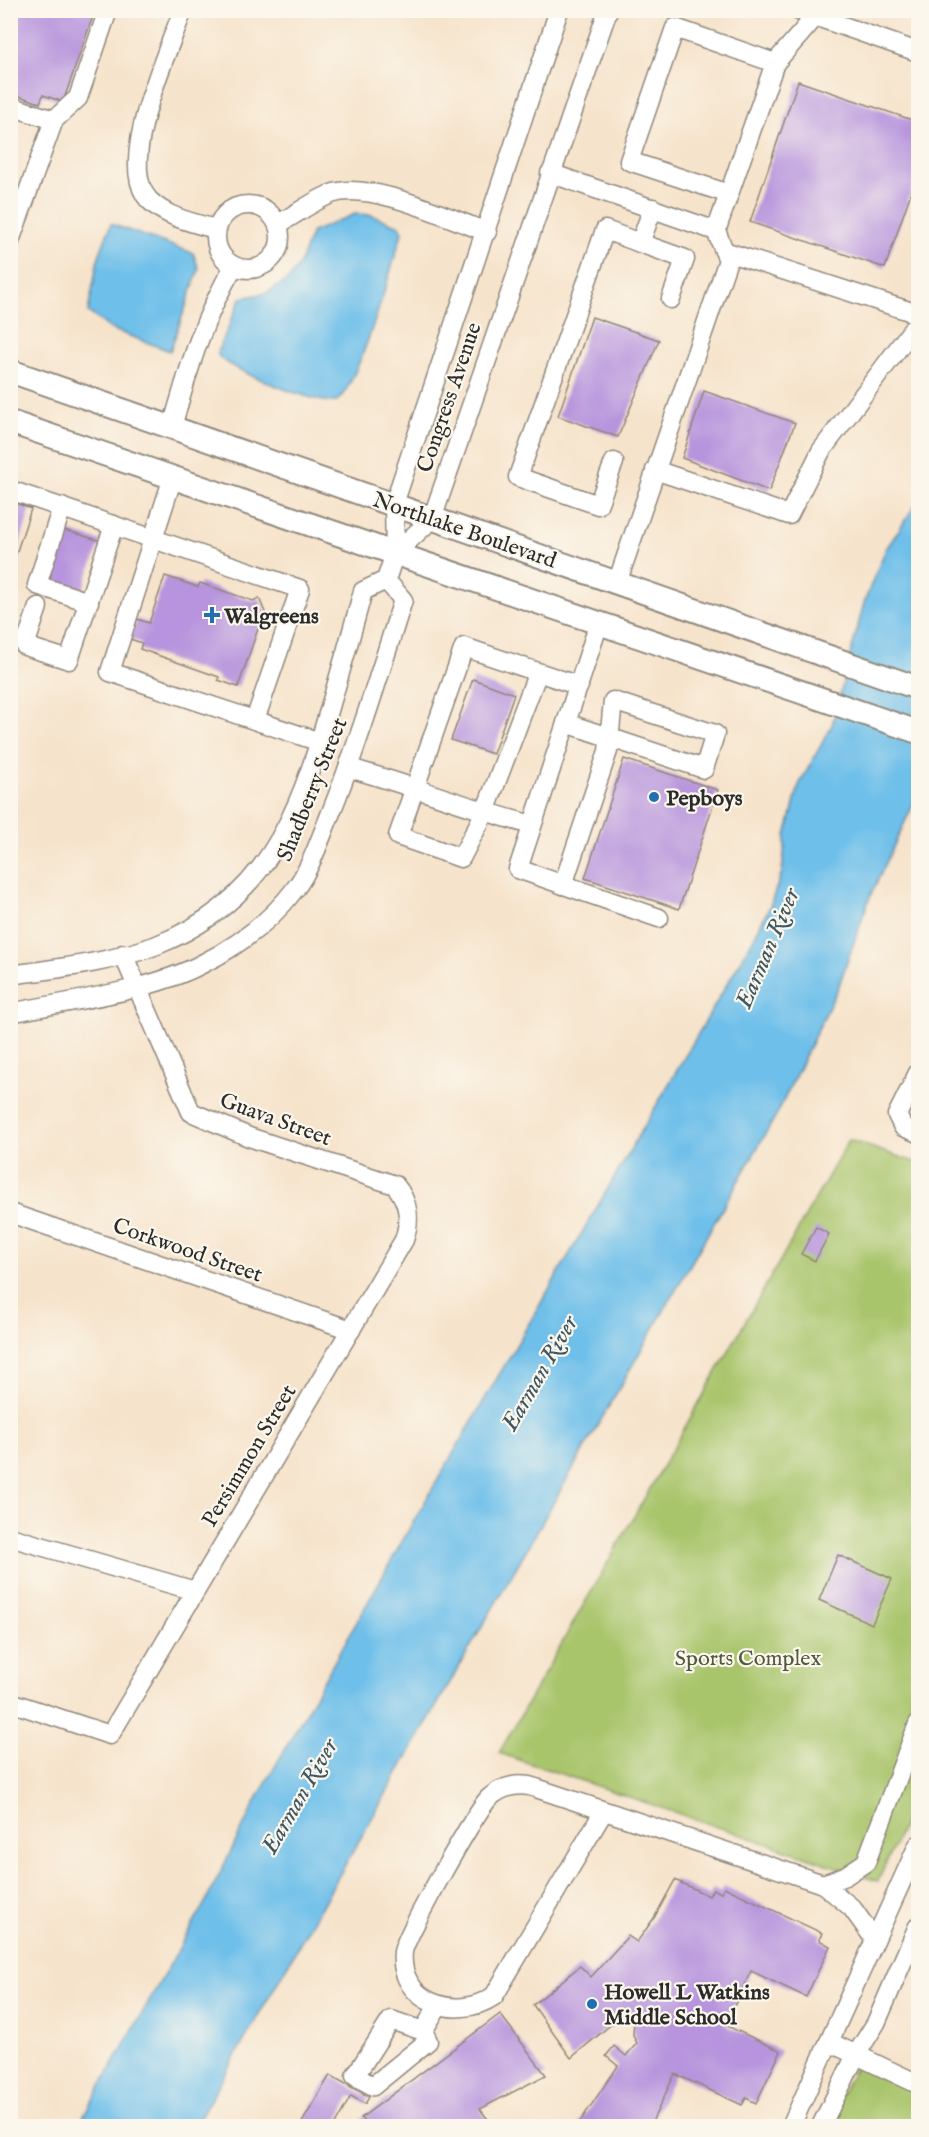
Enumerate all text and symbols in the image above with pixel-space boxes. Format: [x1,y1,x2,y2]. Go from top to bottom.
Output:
street label: Congress Avenue [411,319,489,476]
street label: Northlake Boulevard [369,486,560,576]
place label: Walgreens [223,603,319,631]
marker: Walgreens [205,608,219,622]
street label: Shadberry Street [271,713,355,866]
place label: Pepboys [666,785,743,813]
marker: Pepboys [647,790,661,804]
water label: Earman River [729,882,808,1015]
street label: Guava Street [216,1087,335,1153]
street label: Corkwood Street [109,1212,266,1290]
water label: Earman River [494,1309,587,1438]
street label: Persimmon Street [196,1379,303,1532]
park label: Sports Complex [675,1645,821,1673]
water label: Earman River [254,1732,347,1861]
place label: Howell L Watkins Middle School [604,1979,770,2032]
marker: Howell L Watkins Middle School [585,1997,599,2011]

